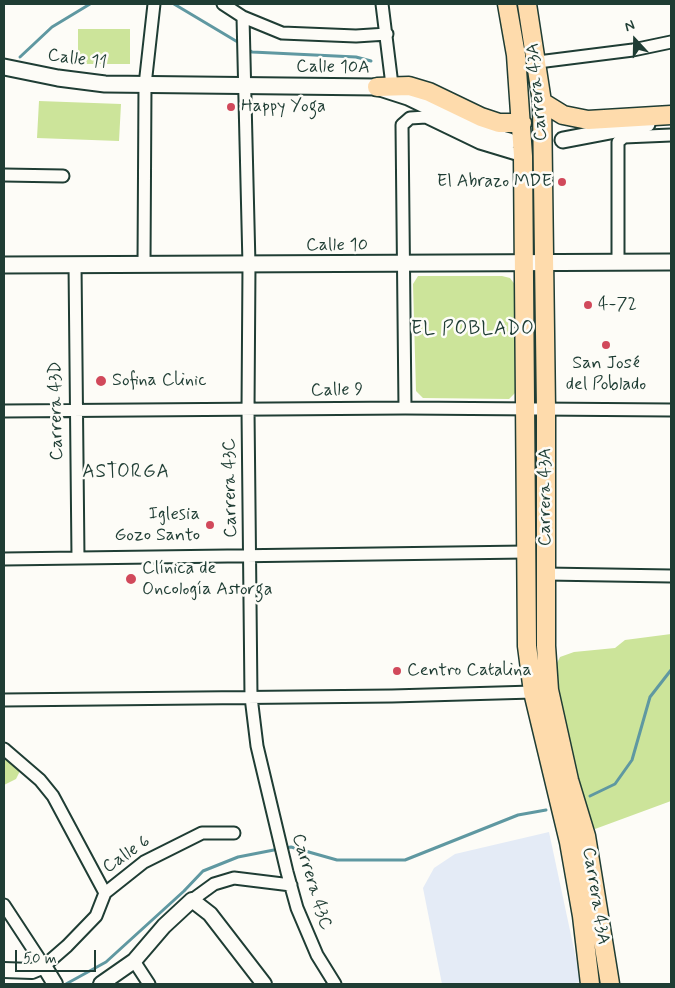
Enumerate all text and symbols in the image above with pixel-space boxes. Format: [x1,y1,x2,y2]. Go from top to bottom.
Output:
north arrow [610,15,660,65]
text: N [622,16,637,36]
street label: Carrera 43A [523,42,553,142]
street label: Calle 11 [46,45,108,75]
street label: Calle 10A [296,57,370,79]
place label: Happy Yoga [241,96,326,118]
marker: Happy Yoga [225,101,237,113]
place label: El Abrazo MDE [437,171,552,193]
marker: El Abrazo MDE [556,176,568,188]
street label: Calle 10 [306,235,368,257]
place label: 4-72 [598,294,637,316]
marker: 4-72 [582,299,594,311]
district label: EL POBLADO [411,319,535,341]
marker: San José del Poblado [600,339,612,351]
place label: San José del Poblado [566,353,646,396]
street label: Carrera 43D [45,361,69,461]
place label: Sofina Clinic [112,370,206,392]
marker: Sofina Clinic [94,374,108,388]
street label: Calle 9 [311,380,363,402]
street label: Carrera 43C [219,438,243,538]
street label: Carrera 43A [535,448,557,546]
district label: ASTORGA [79,462,173,484]
place label: Iglesia Gozo Santo [114,504,200,546]
marker: Iglesia Gozo Santo [204,519,216,531]
place label: Clínica de Oncología Astorga [142,558,272,600]
marker: Clínica de Oncología Astorga [124,572,138,586]
place label: Centro Catalina [407,660,532,682]
marker: Centro Catalina [391,665,403,677]
street label: Calle 6 [99,831,155,879]
street label: Carrera 43C [286,831,336,933]
street label: Carrera 43A [577,846,613,946]
scale bar [18,940,99,972]
text: 50 m [23,949,57,969]

